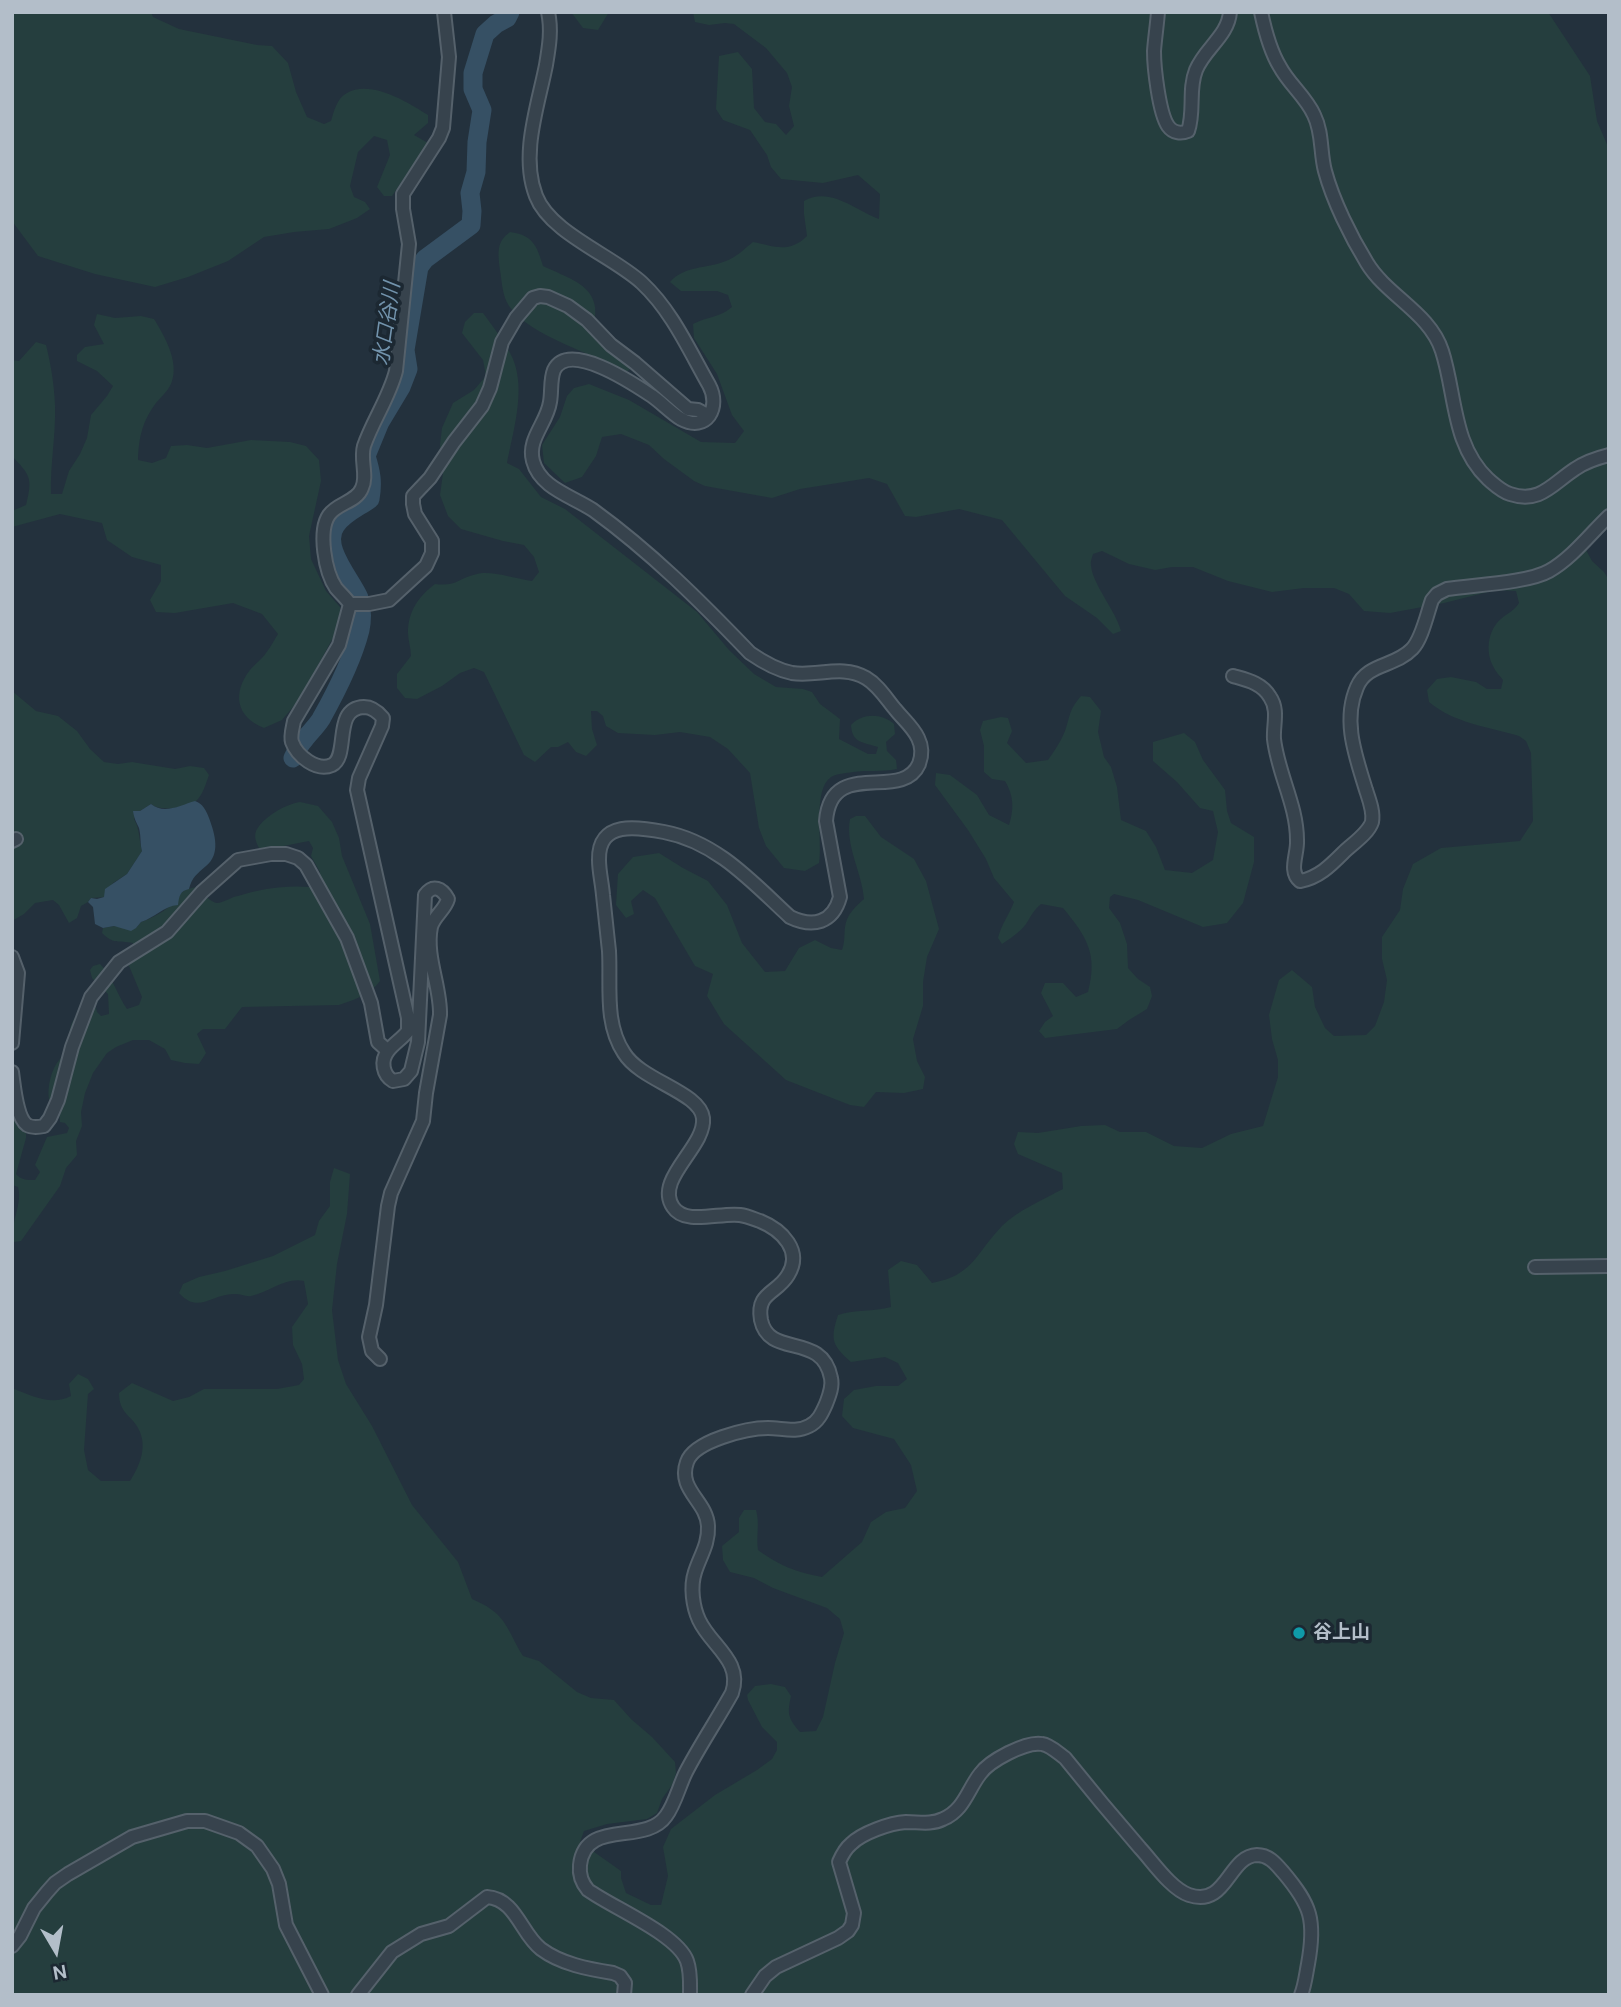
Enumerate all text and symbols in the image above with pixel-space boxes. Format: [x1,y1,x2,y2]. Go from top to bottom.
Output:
water label: 水口谷川 [370,281,406,367]
place label: 谷上山 [1313,1622,1370,1644]
marker: 谷上山 [1291,1625,1307,1641]
north arrow [21,1916,91,1986]
text: N [51,1959,69,1986]

